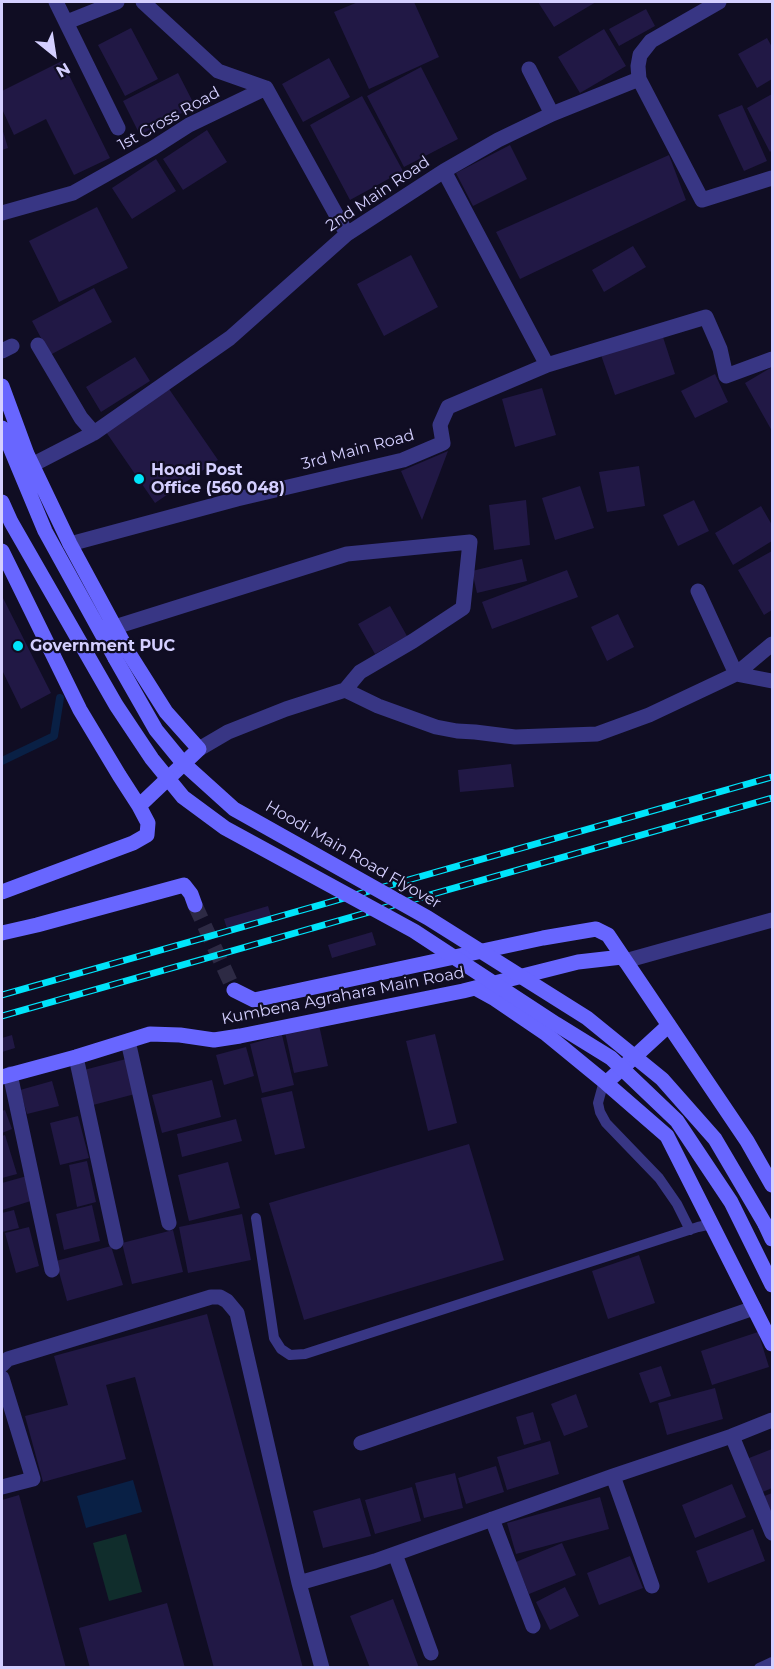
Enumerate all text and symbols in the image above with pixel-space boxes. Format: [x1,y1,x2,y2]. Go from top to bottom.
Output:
north arrow [24,24,84,84]
text: N [53,59,74,81]
street label: 1st Cross Road [115,83,223,155]
street label: 2nd Main Road [323,152,433,236]
street label: 3rd Main Road [299,426,417,474]
place label: Hoodi Post Office (560 048) [151,460,285,498]
marker: Hoodi Post Office (560 048) [132,472,146,486]
place label: Government PUC [30,636,175,656]
marker: Government PUC [11,639,25,653]
street label: Hoodi Main Road Flyover [262,797,444,913]
street label: Kumbena Agrahara Main Road [220,963,466,1029]

